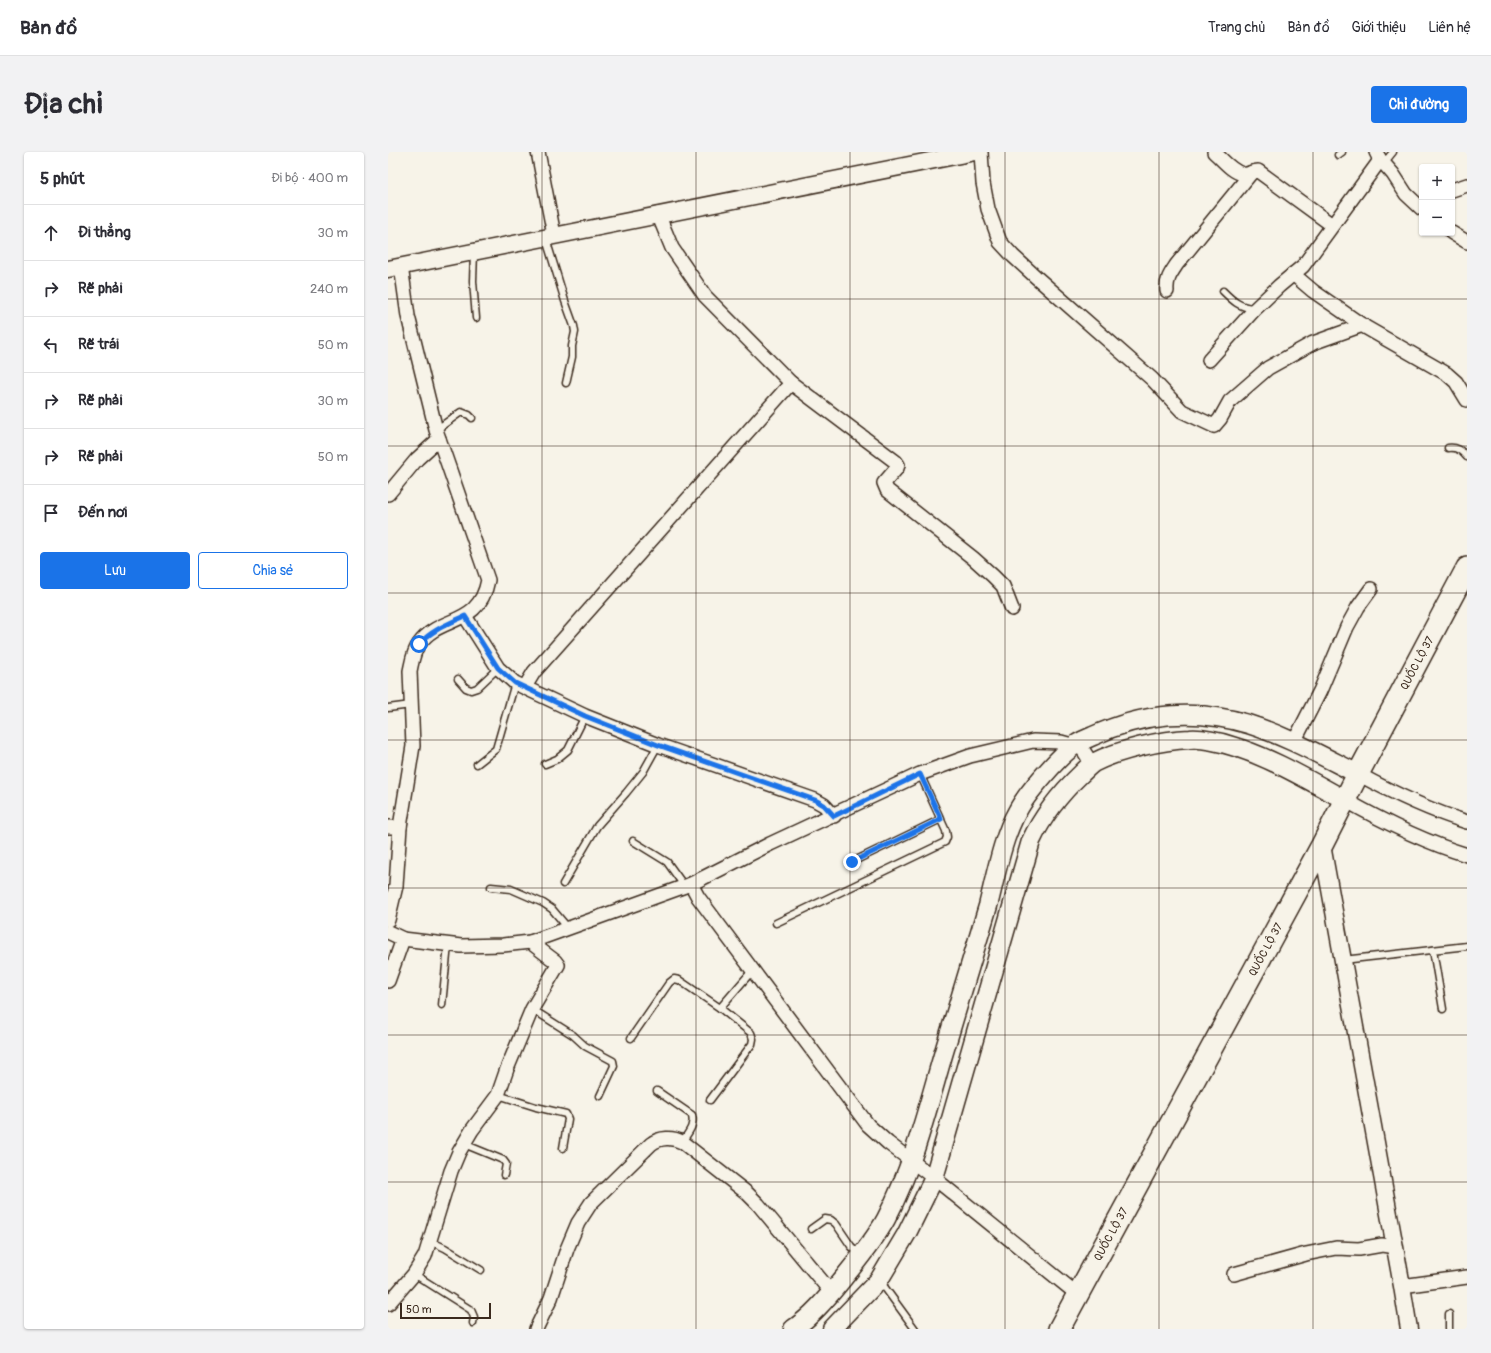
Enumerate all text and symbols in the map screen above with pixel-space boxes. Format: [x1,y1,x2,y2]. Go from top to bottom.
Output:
text: Bản đồ [20,16,77,40]
text: Trang chủ [1208,19,1265,36]
text: Bản đồ [1287,19,1330,36]
text: Giới thiệu [1352,19,1406,36]
text: Liên hệ [1428,19,1471,36]
button: Chỉ đường [1371,86,1467,123]
text: Địa chỉ [24,87,103,122]
map controls [1419,164,1455,236]
button: + [1419,164,1455,200]
text: 5 phút [40,168,85,189]
text: Đi bộ · 400 m [271,170,348,186]
button: − [1419,200,1455,236]
icon: ahead [40,222,62,244]
text: Đi thẳng [78,223,131,242]
text: 30 m [318,225,348,241]
icon: right [40,278,62,300]
text: Rẽ phải [78,279,122,298]
text: 240 m [310,281,348,297]
icon: left [40,334,62,356]
text: Rẽ trái [78,335,119,354]
text: 50 m [318,337,348,353]
icon: right [40,390,62,412]
text: Rẽ phải [78,391,122,410]
text: 30 m [318,393,348,409]
icon: right [40,446,62,468]
text: Rẽ phải [78,447,122,466]
text: 50 m [318,449,348,465]
icon: arrive [40,502,62,524]
text: Đến nơi [78,503,127,522]
button: Lưu [40,552,190,589]
button: Chia sẻ [198,552,348,589]
street label: QUỐC LỘ 37 [1397,634,1436,692]
route start [410,635,428,653]
route end [843,853,861,871]
street label: QUỐC LỘ 37 [1246,920,1285,978]
street label: QUỐC LỘ 37 [1091,1205,1130,1263]
scale bar [400,1301,491,1320]
text: 50 m [406,1303,432,1316]

